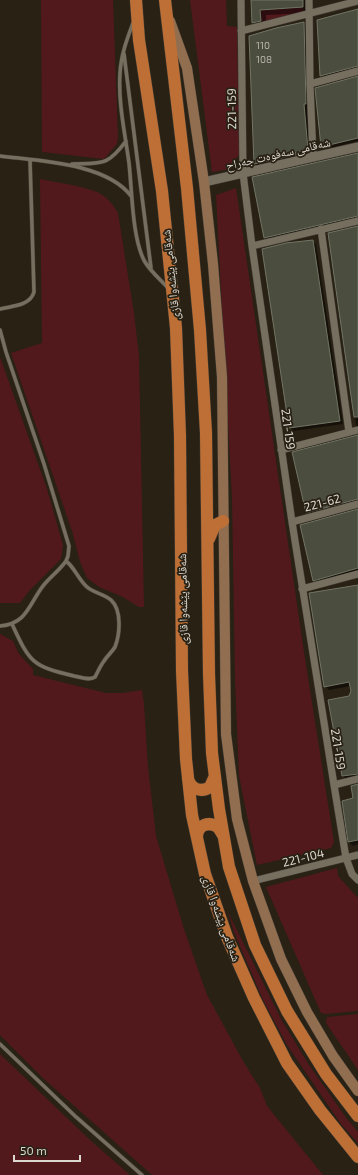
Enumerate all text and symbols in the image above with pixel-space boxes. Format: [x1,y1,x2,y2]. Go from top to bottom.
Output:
house number: 110 [256,39,270,51]
house number: 108 [256,53,272,65]
street label: 221-159 [224,88,238,130]
street label: شەقامی سەفوەت جەراح [224,134,332,173]
street label: شەقامی پێشەوا قازی [158,229,183,321]
street label: 221-159 [279,408,299,451]
street label: 221-62 [302,490,342,514]
street label: شەقامی پێشەوا قازی [174,553,191,645]
street label: 221-159 [329,727,349,771]
street label: 221-104 [281,845,325,869]
street label: شەقامی پێشەوا قازی [199,873,244,964]
scale bar [14,1137,80,1163]
text: 50 m [20,1143,47,1157]

